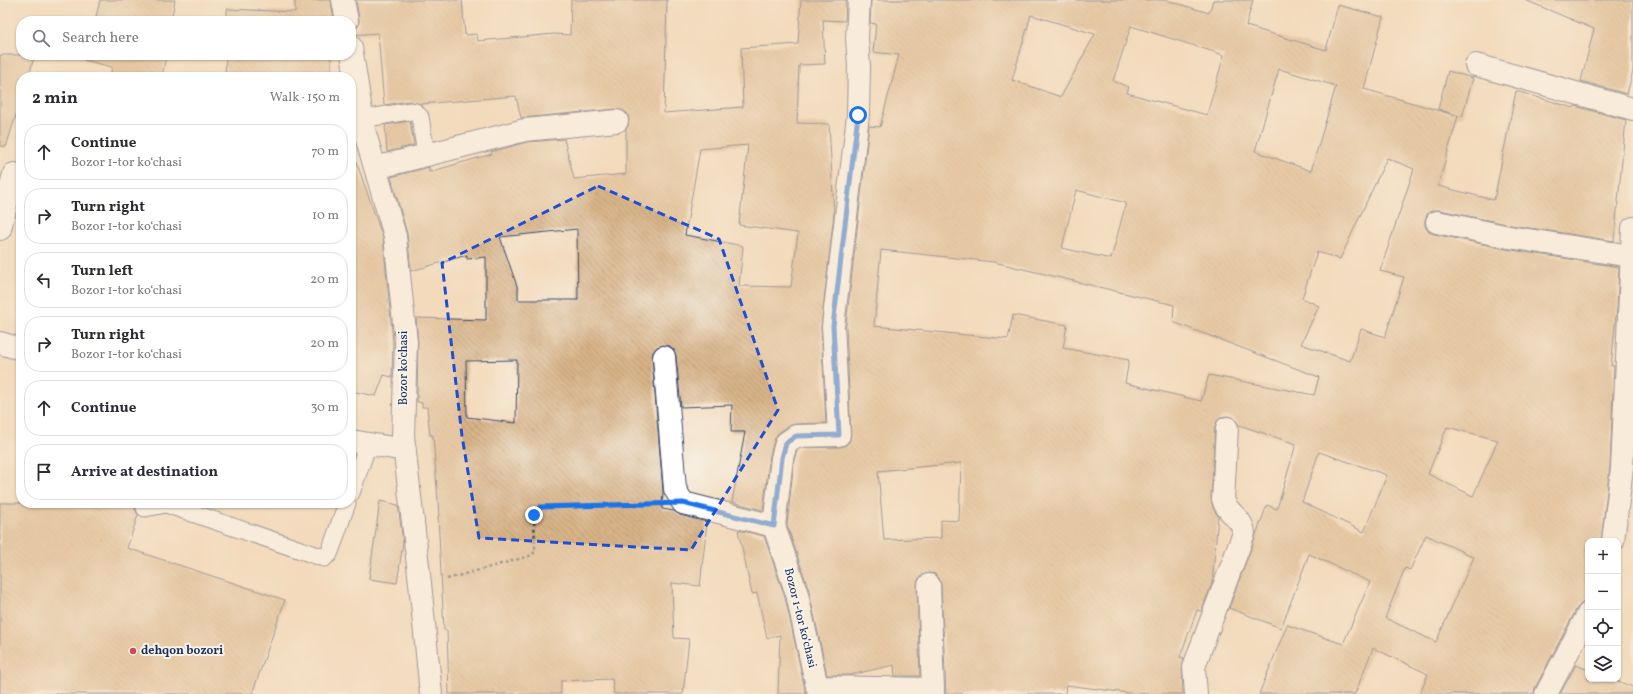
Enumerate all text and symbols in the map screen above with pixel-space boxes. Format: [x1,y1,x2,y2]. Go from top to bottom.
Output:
search box [16,16,356,60]
icon: search [30,27,52,49]
text: Search here [62,28,139,49]
text: 2 min [32,87,78,110]
text: Walk · 150 m [270,89,340,107]
route start [849,106,867,124]
text: Continue [71,133,136,154]
icon: ahead [33,141,55,163]
text: 70 m [311,143,339,161]
text: Bozor 1-tor koʻchasi [71,154,182,172]
text: Turn right [71,197,145,218]
icon: right [33,205,55,227]
text: 10 m [312,207,339,225]
text: Bozor 1-tor koʻchasi [71,218,182,236]
text: Turn left [71,261,133,282]
icon: left [33,269,55,291]
text: 20 m [310,271,339,289]
text: Bozor 1-tor koʻchasi [71,282,182,300]
text: Turn right [71,325,145,346]
street label: Bozor ko'chasi [396,330,412,405]
icon: right [33,333,55,355]
text: 20 m [310,335,339,353]
text: Bozor 1-tor koʻchasi [71,346,182,364]
icon: ahead [33,397,55,419]
text: Continue [71,398,136,419]
text: 30 m [311,399,339,417]
icon: arrive [33,461,55,483]
text: Arrive at destination [71,462,218,483]
route end [525,506,543,524]
map controls [1585,538,1621,682]
button: + [1585,538,1621,574]
street label: Bozor 1-tor koʻchasi [780,566,820,670]
button: − [1585,574,1621,610]
button: locate [1585,610,1621,646]
place label: dehqon bozori [141,643,223,659]
marker: dehqon bozori [128,646,138,656]
button: layers [1585,646,1621,682]

